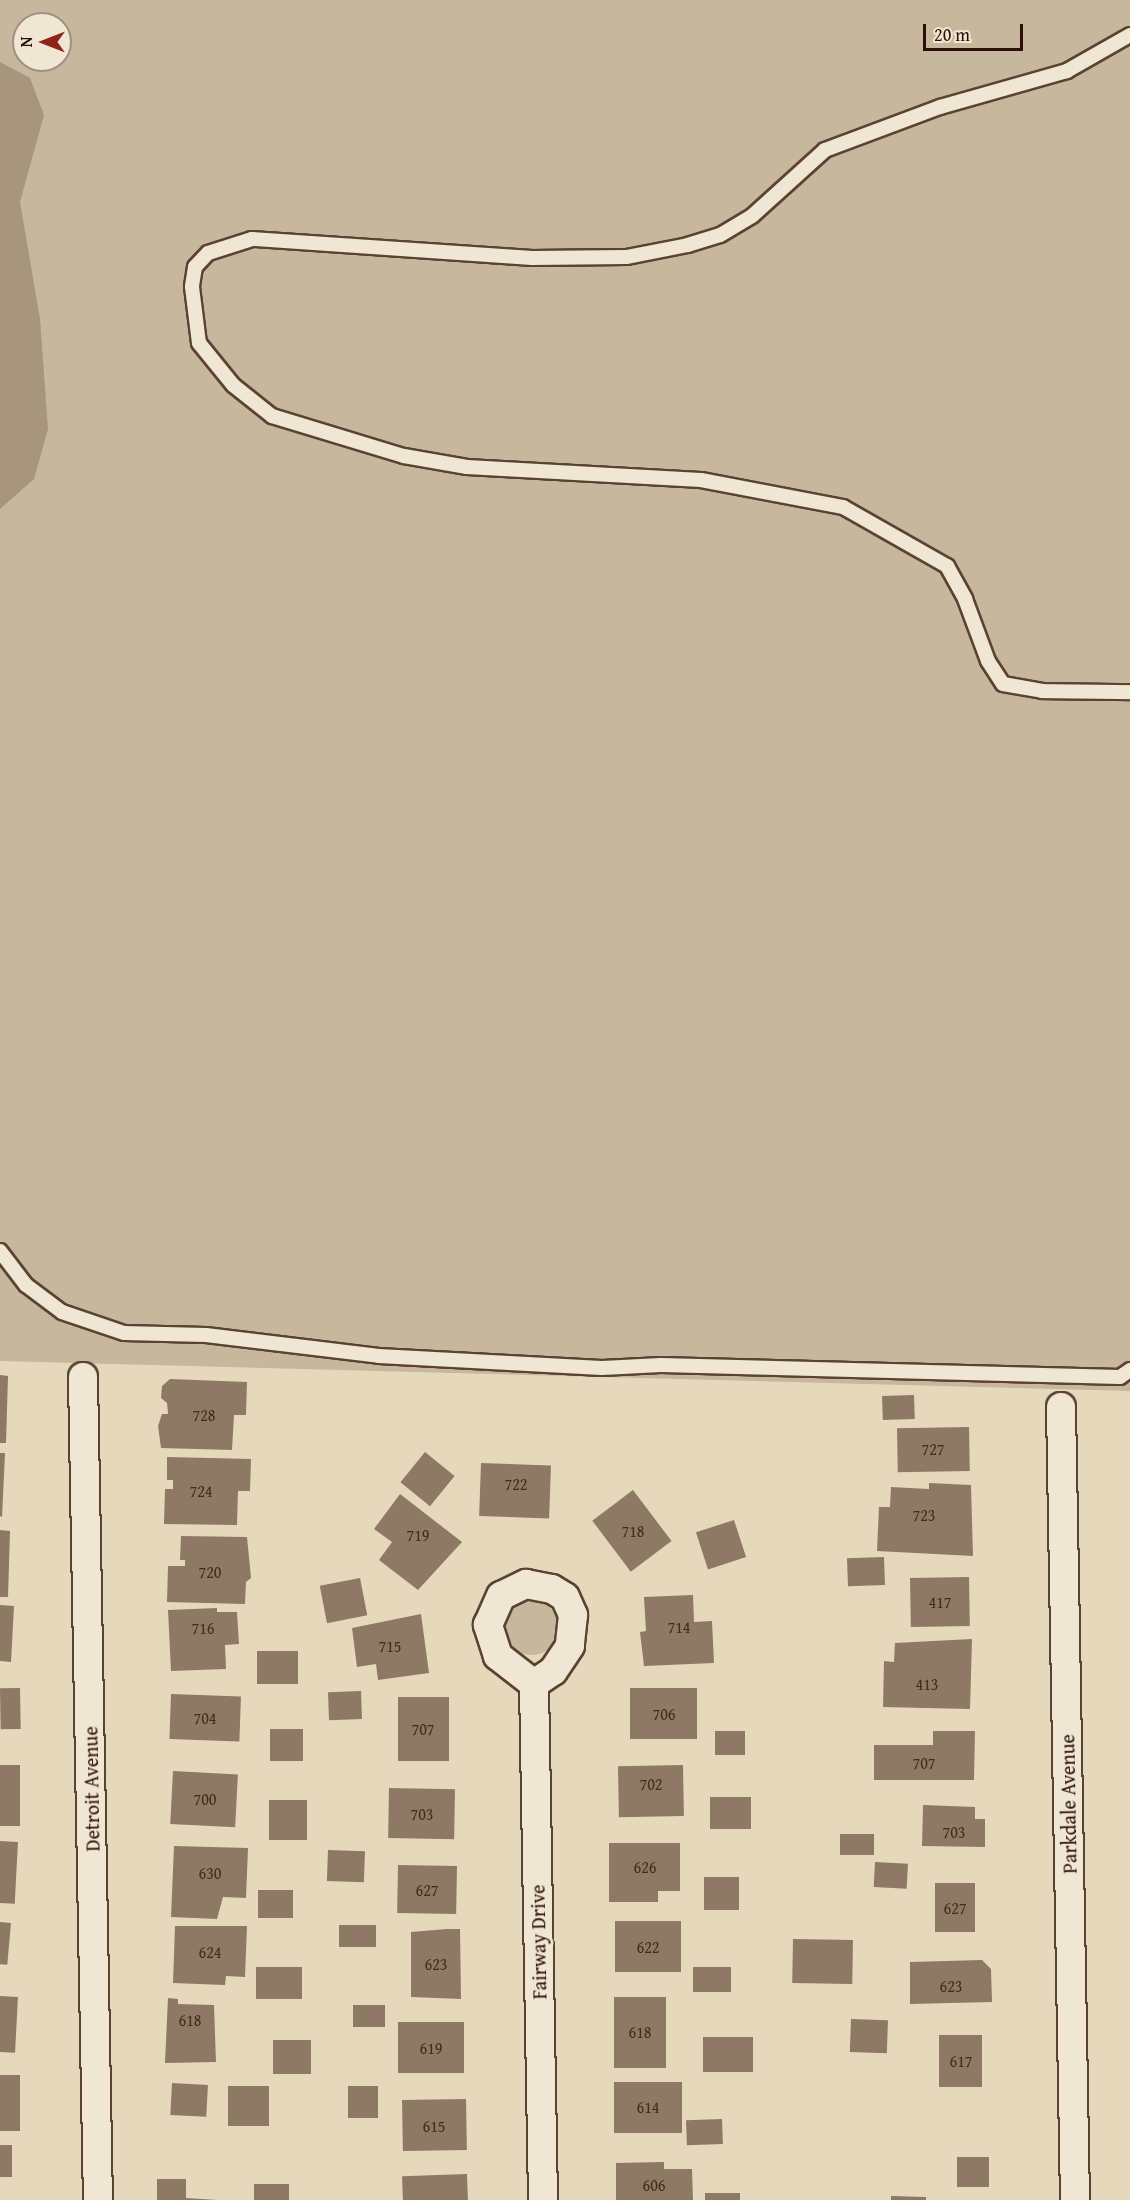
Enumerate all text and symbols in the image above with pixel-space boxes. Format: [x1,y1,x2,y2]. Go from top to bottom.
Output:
north arrow [12,12,72,72]
scale bar [926,12,1026,50]
text: 20 m [934,21,970,48]
text: N [14,37,38,47]
house number: 728 [192,1405,216,1425]
house number: 727 [921,1439,945,1459]
house number: 722 [504,1474,528,1494]
house number: 724 [189,1481,213,1501]
house number: 723 [912,1505,936,1525]
house number: 718 [621,1521,645,1541]
house number: 719 [406,1525,430,1545]
house number: 720 [198,1562,222,1582]
house number: 417 [928,1592,952,1612]
house number: 714 [667,1617,691,1637]
house number: 716 [191,1618,215,1638]
house number: 715 [378,1636,402,1656]
house number: 413 [915,1674,939,1694]
house number: 706 [652,1704,676,1724]
house number: 704 [193,1708,217,1728]
house number: 707 [411,1719,435,1739]
street label: Detroit Avenue [78,1726,104,1852]
street label: Parkdale Avenue [1055,1734,1081,1874]
house number: 707 [912,1753,936,1773]
house number: 702 [639,1774,663,1794]
house number: 700 [193,1789,217,1809]
house number: 703 [410,1804,434,1824]
house number: 703 [942,1822,966,1842]
house number: 626 [633,1857,657,1877]
house number: 630 [198,1863,222,1883]
house number: 627 [415,1880,439,1900]
street label: Fairway Drive [525,1884,551,2000]
house number: 627 [943,1898,967,1918]
house number: 622 [636,1937,660,1957]
house number: 624 [198,1942,222,1962]
house number: 623 [424,1954,448,1974]
house number: 623 [939,1976,963,1996]
house number: 618 [178,2010,202,2030]
house number: 618 [628,2022,652,2042]
house number: 619 [419,2038,443,2058]
house number: 617 [949,2051,973,2071]
house number: 614 [636,2097,660,2117]
house number: 615 [422,2116,446,2136]
house number: 606 [642,2175,666,2195]

